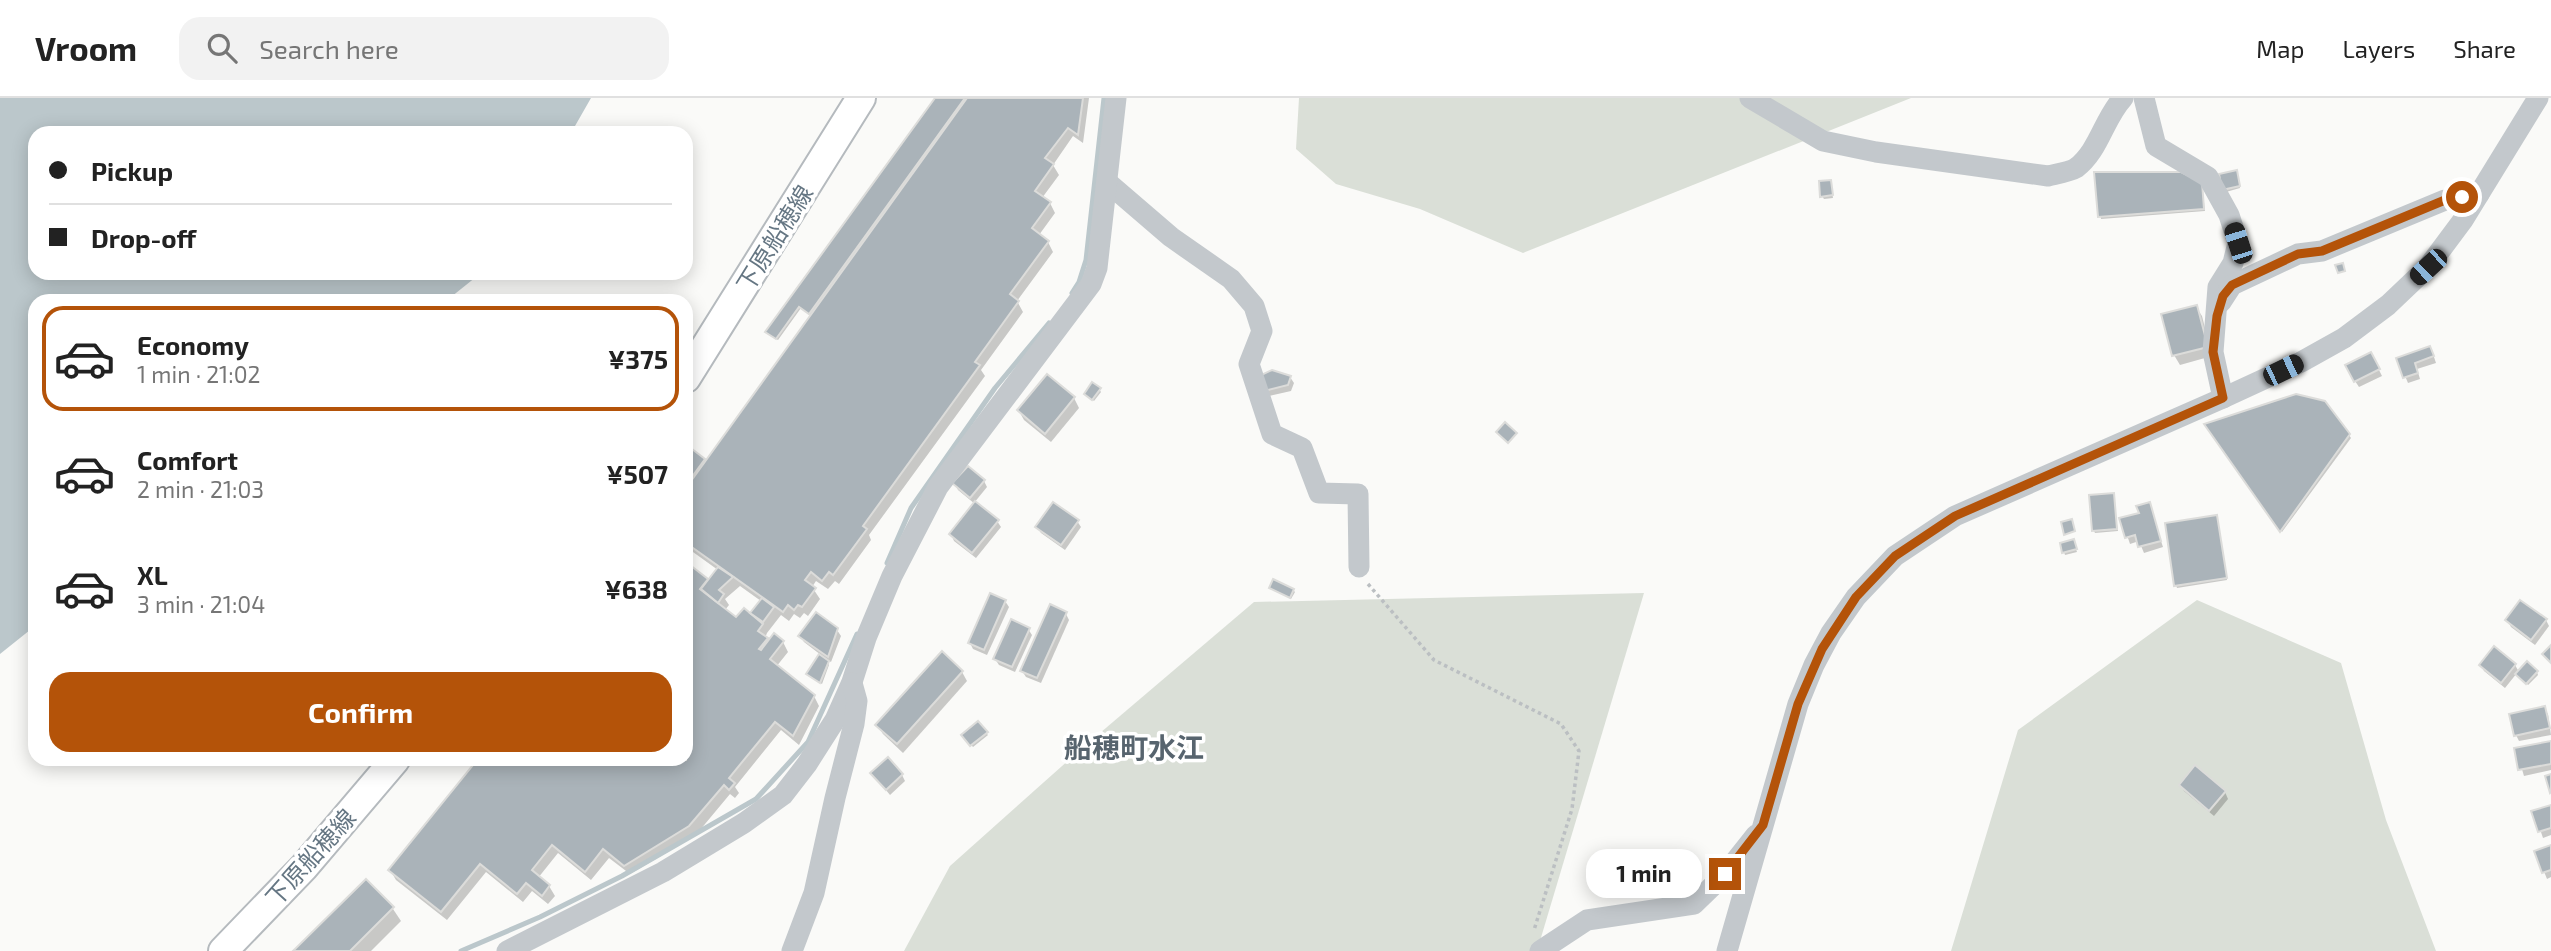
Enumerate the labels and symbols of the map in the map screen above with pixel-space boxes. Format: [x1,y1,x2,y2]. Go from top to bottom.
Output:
street label: 下原船穂線 [730,179,818,297]
route start [2446,181,2478,213]
car [2222,220,2255,266]
car [2406,245,2451,289]
car [2260,351,2307,389]
district label: 船穂町水江 [1064,730,1204,764]
street label: 下原船穂線 [259,803,361,911]
callout: 1 min [1585,850,1700,898]
route end [1709,858,1741,890]

